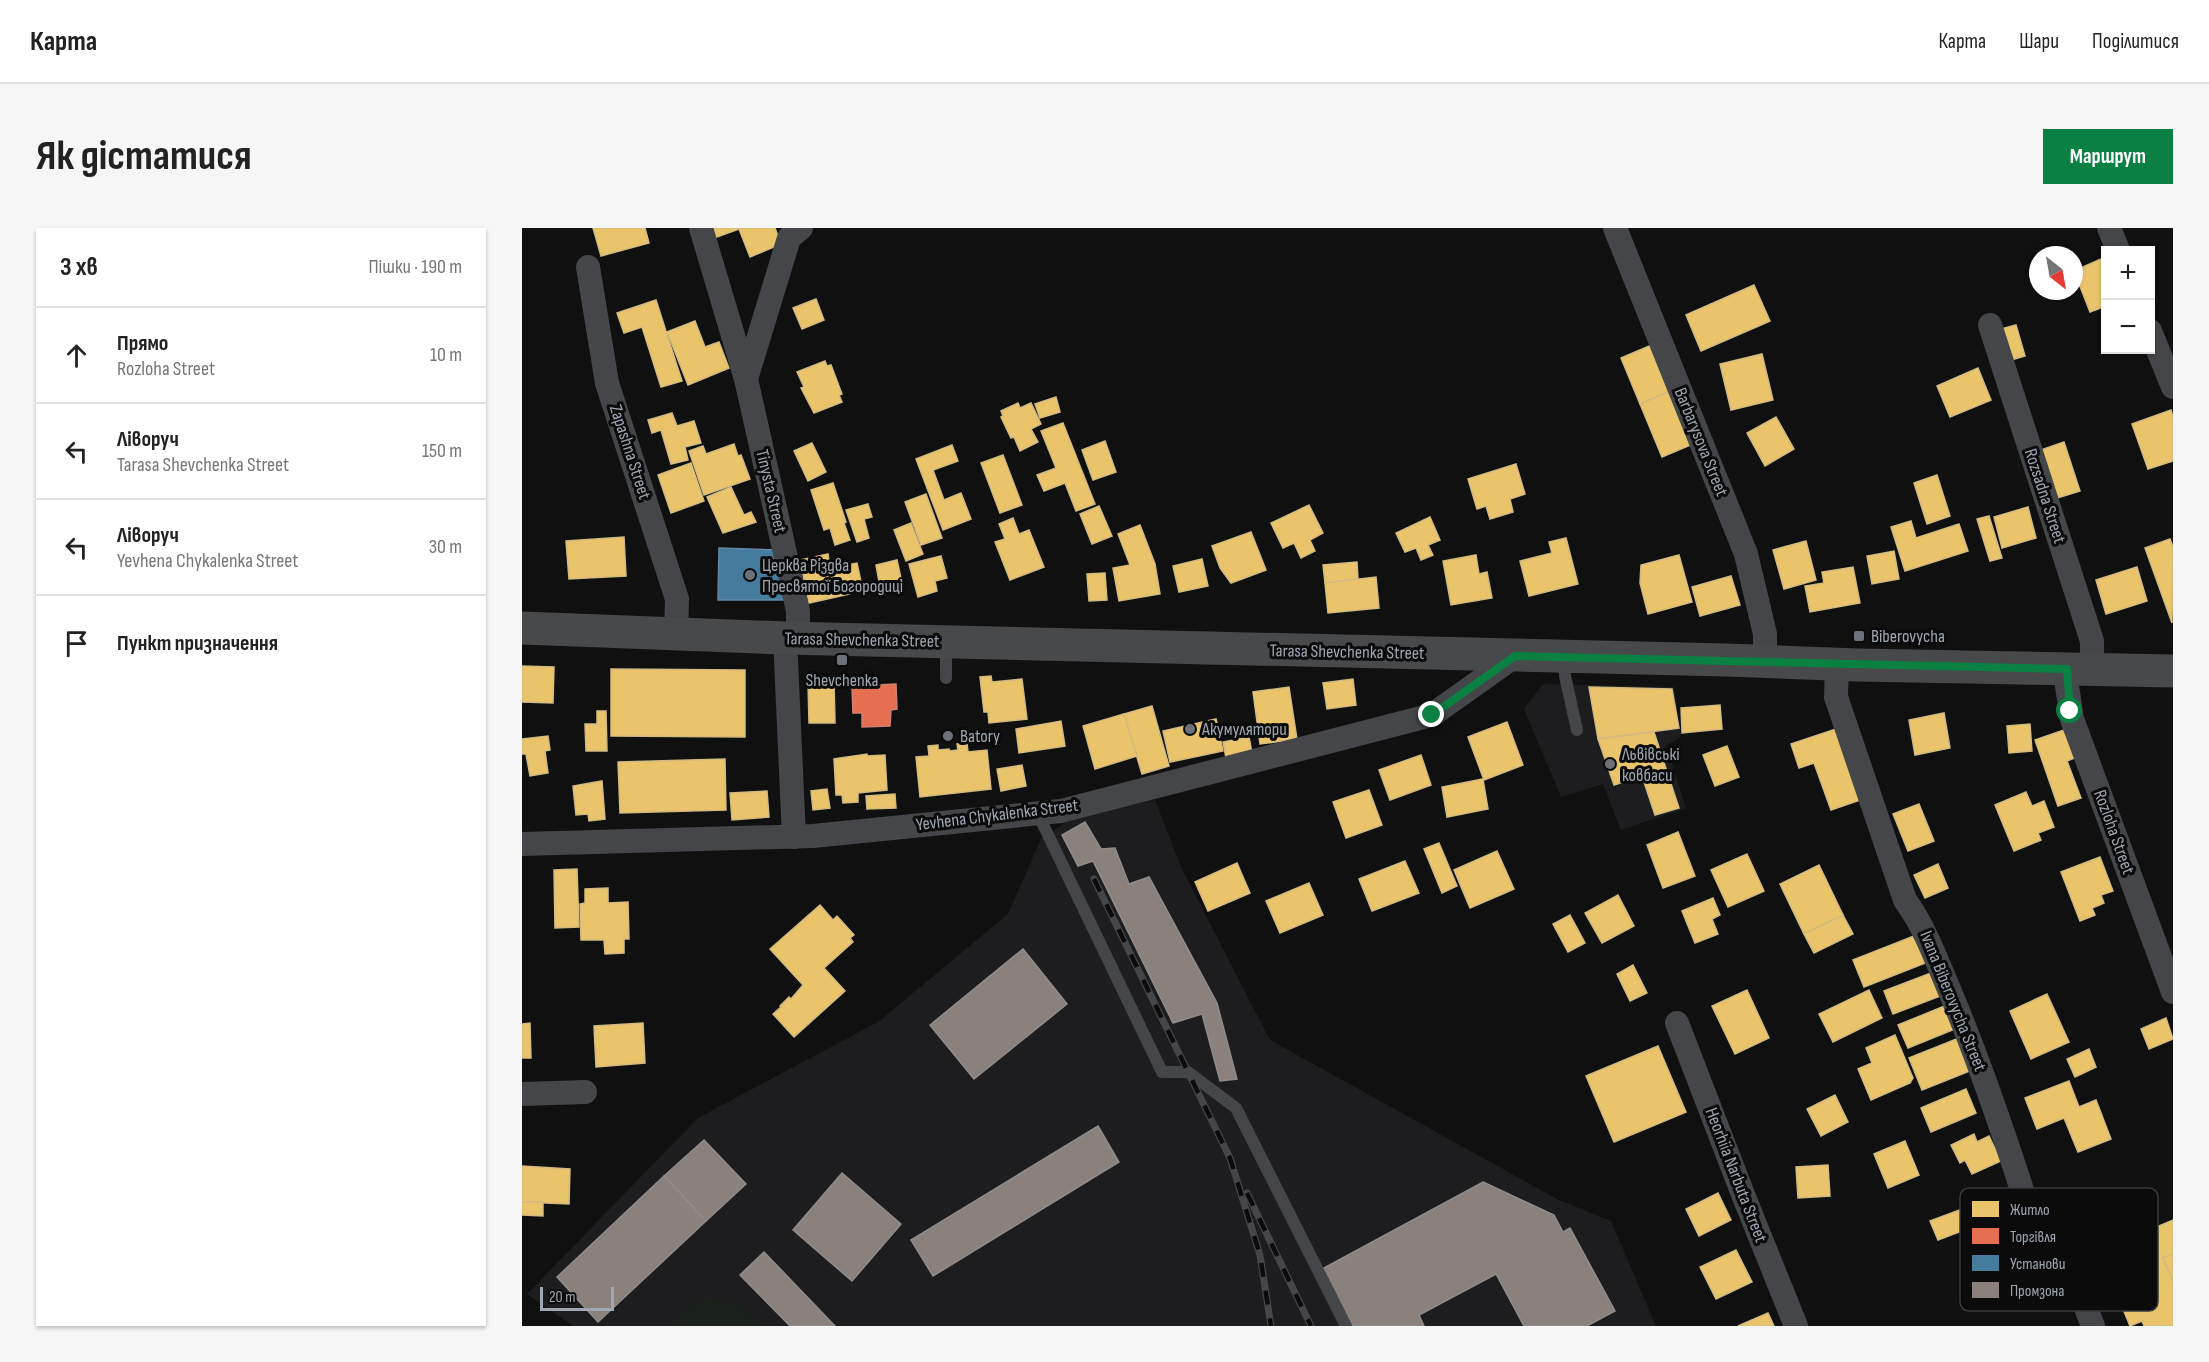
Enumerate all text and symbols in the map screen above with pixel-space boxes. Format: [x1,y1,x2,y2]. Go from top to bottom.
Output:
text: Карта [30,25,97,58]
text: Карта [1938,29,1986,54]
text: Шари [2019,29,2059,54]
text: Поділитися [2092,29,2179,54]
button: Маршрут [2043,129,2173,184]
text: Як дістатися [36,131,252,182]
north arrow [2029,246,2083,300]
map controls [2101,246,2155,354]
button: + [2101,246,2155,300]
text: 3 хв [60,252,98,283]
text: Пішки · 190 m [368,255,462,279]
button: − [2101,300,2155,354]
text: Прямо [117,330,168,357]
icon: ahead [60,339,93,372]
text: 10 m [430,343,462,367]
text: Rozloha Street [117,357,215,381]
street label: Barbarysova Street [1670,385,1732,500]
street label: Zapashna Street [605,402,655,502]
text: Ліворуч [117,426,179,453]
icon: left [60,435,93,468]
text: 150 m [422,439,462,463]
street label: Rozsadna Street [2020,446,2070,546]
street label: Tinysta Street [751,447,791,535]
text: Tarasa Shevchenka Street [117,453,289,477]
text: Ліворуч [117,522,179,549]
icon: left [60,531,93,564]
text: 30 m [429,535,462,559]
text: Yevhena Chykalenka Street [117,549,298,573]
place label: Церква Різдва Пресвятої Богородиці [762,555,903,597]
marker: Церква Різдва Пресвятої Богородиці [743,568,757,582]
place label: Biberovycha [1871,626,1945,647]
icon: arrive [60,627,93,660]
street label: Tarasa Shevchenka Street [784,628,940,652]
marker: Biberovycha [1852,629,1866,643]
text: Пункт призначення [117,630,278,657]
street label: Tarasa Shevchenka Street [1269,640,1425,664]
marker: Shevchenka [835,653,849,667]
place label: Shevchenka [806,670,879,691]
route start [2056,697,2082,723]
route end [1418,701,1444,727]
place label: Акумулятори [1201,719,1287,740]
marker: Акумулятори [1183,722,1197,736]
place label: Batory [960,726,1000,747]
marker: Batory [941,729,955,743]
place label: Львівські ковбаси [1621,744,1680,786]
marker: Львівські ковбаси [1603,757,1617,771]
street label: Rozloha Street [2089,787,2139,877]
street label: Yevhena Chykalenka Street [915,795,1080,835]
street label: Ivana Biberovycha Street [1915,928,1991,1075]
street label: Heorhiia Narbuta Street [1701,1105,1772,1246]
legend [1960,1188,2158,1311]
text: Житло [2010,1201,2050,1220]
text: Торгівля [2010,1228,2056,1247]
text: Установи [2010,1255,2065,1274]
text: Промзона [2010,1282,2064,1301]
scale bar [540,1284,614,1312]
text: 20 m [549,1288,576,1307]

